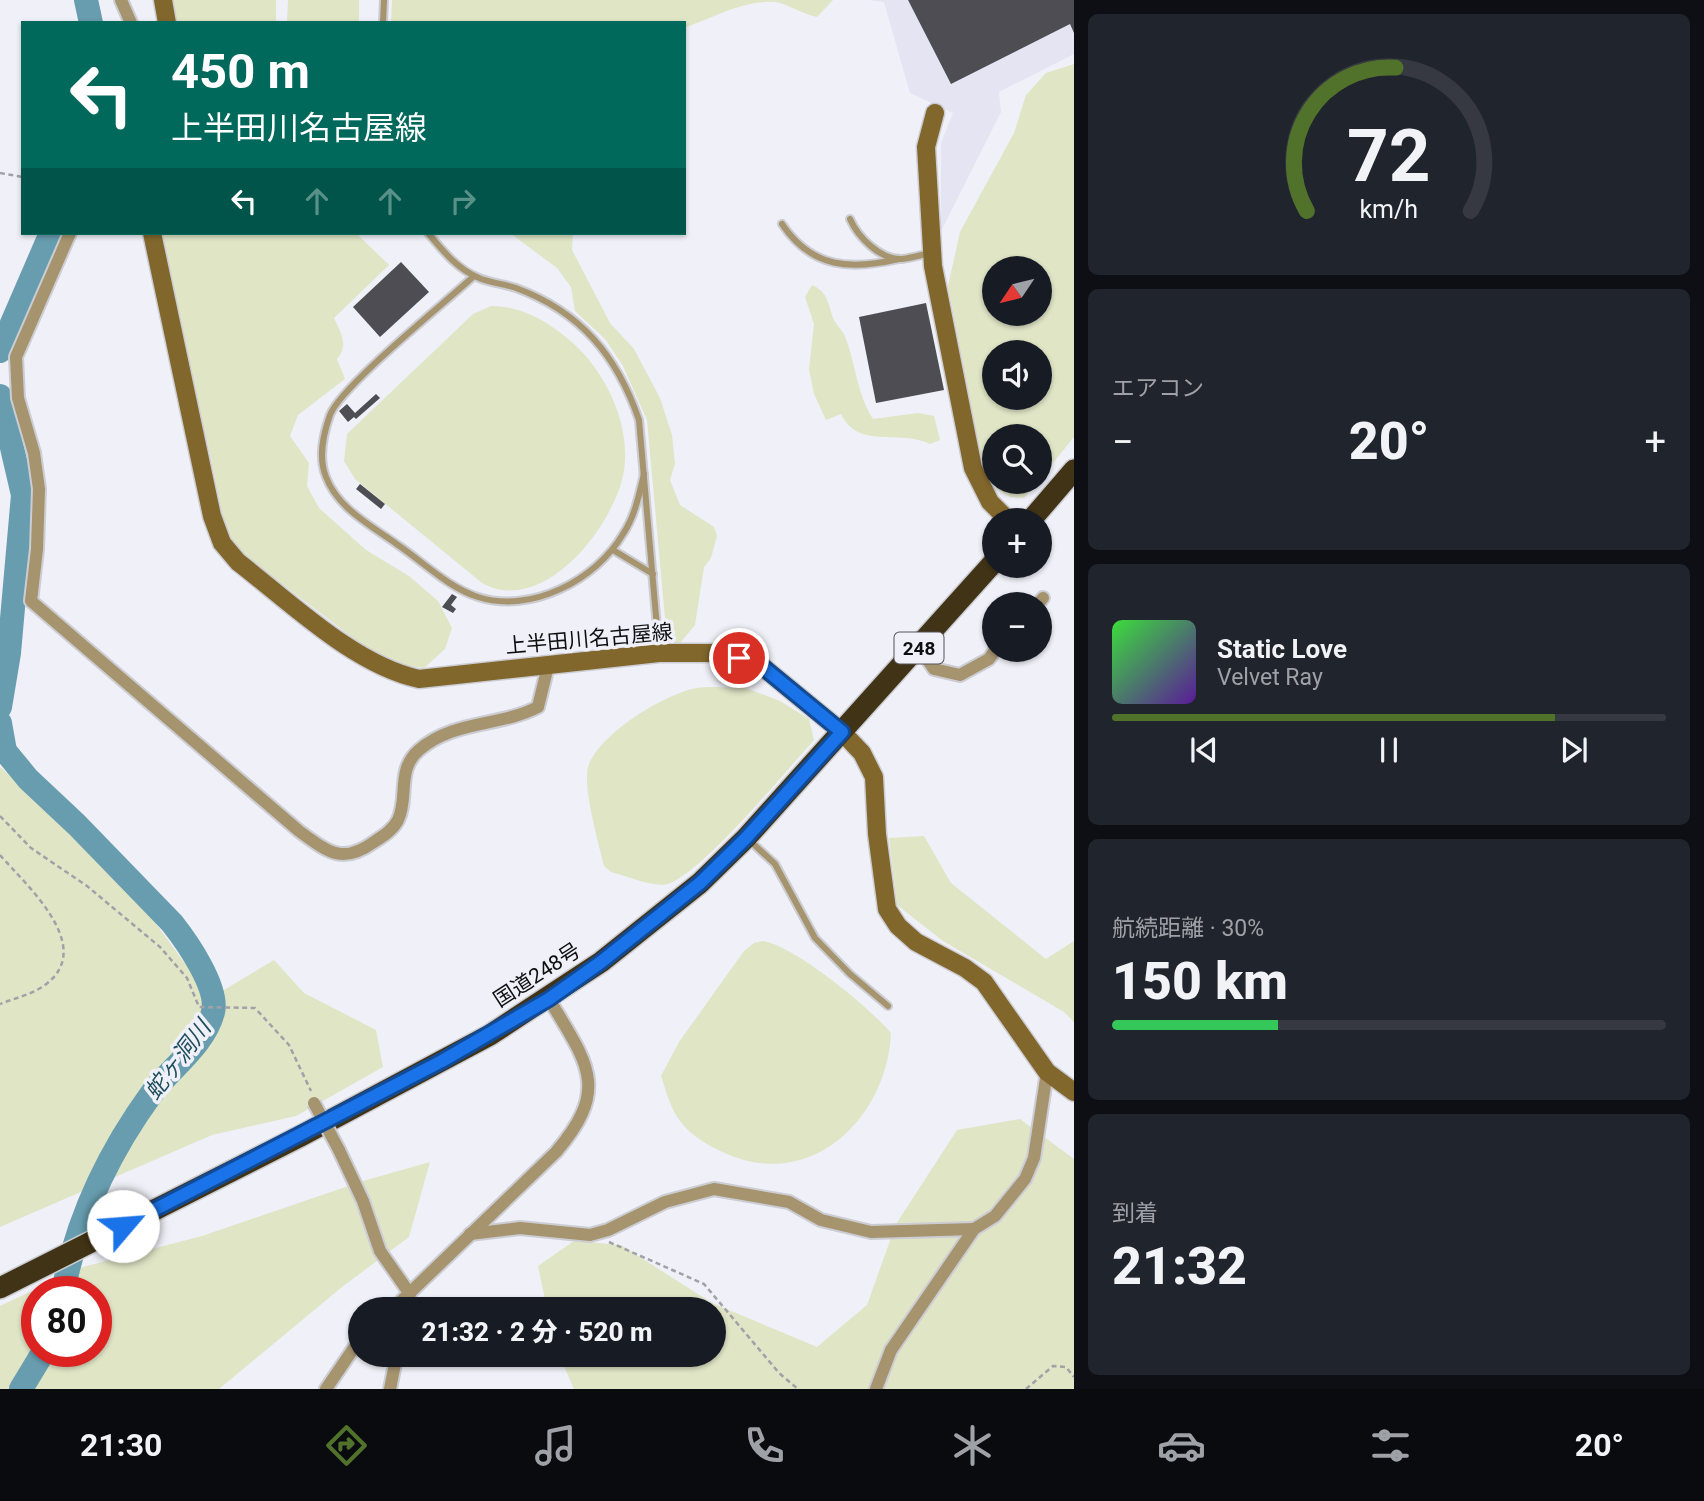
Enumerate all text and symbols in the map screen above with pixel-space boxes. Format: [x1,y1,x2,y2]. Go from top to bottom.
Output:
text: 450 m [171,43,310,100]
icon: left [56,49,147,140]
text: 上半田川名古屋線 [171,109,427,147]
text: 72 [1347,113,1431,199]
icon: left [225,182,263,220]
icon: ahead [298,182,336,220]
icon: ahead [371,182,409,220]
icon: right [444,182,482,220]
text: km/h [1360,194,1418,223]
north arrow [982,256,1052,326]
map controls [982,256,1052,662]
button: sound [982,340,1052,410]
text: エアコン [1112,375,1204,402]
text: 20° [1349,411,1429,472]
text: − [1112,420,1134,464]
text: + [1644,420,1666,464]
button: search [982,424,1052,494]
button: + [982,508,1052,578]
button: − [982,592,1052,662]
street label: 上半田川名古屋線 [504,620,674,658]
pin [709,628,769,688]
road number: 248 [894,632,944,664]
text: Static Love [1217,634,1347,664]
icon: arrive [720,639,758,677]
text: Velvet Ray [1217,664,1323,691]
icon: previous [1185,731,1223,769]
icon: pause [1370,731,1408,769]
icon: next [1555,731,1593,769]
text: 航続距離 · 30% [1112,915,1264,942]
street label: 国道248号 [489,938,585,1012]
text: 150 km [1112,951,1288,1012]
water label: 蛇ヶ洞川 [140,1013,218,1105]
position arrow [86,1189,160,1263]
text: 到着 [1112,1200,1158,1227]
text: 21:32 [1112,1236,1247,1297]
speed limit sign: 80 [21,1276,112,1367]
text: 21:32 · 2 分 · 520 m [421,1317,653,1347]
icon: directions [322,1421,371,1470]
icon: music [531,1421,580,1470]
icon: phone [740,1421,789,1470]
icon: climate [948,1421,997,1470]
icon: car [1157,1421,1206,1470]
icon: filters [1366,1421,1415,1470]
text: 21:30 [80,1426,162,1464]
text: 20° [1575,1426,1624,1464]

